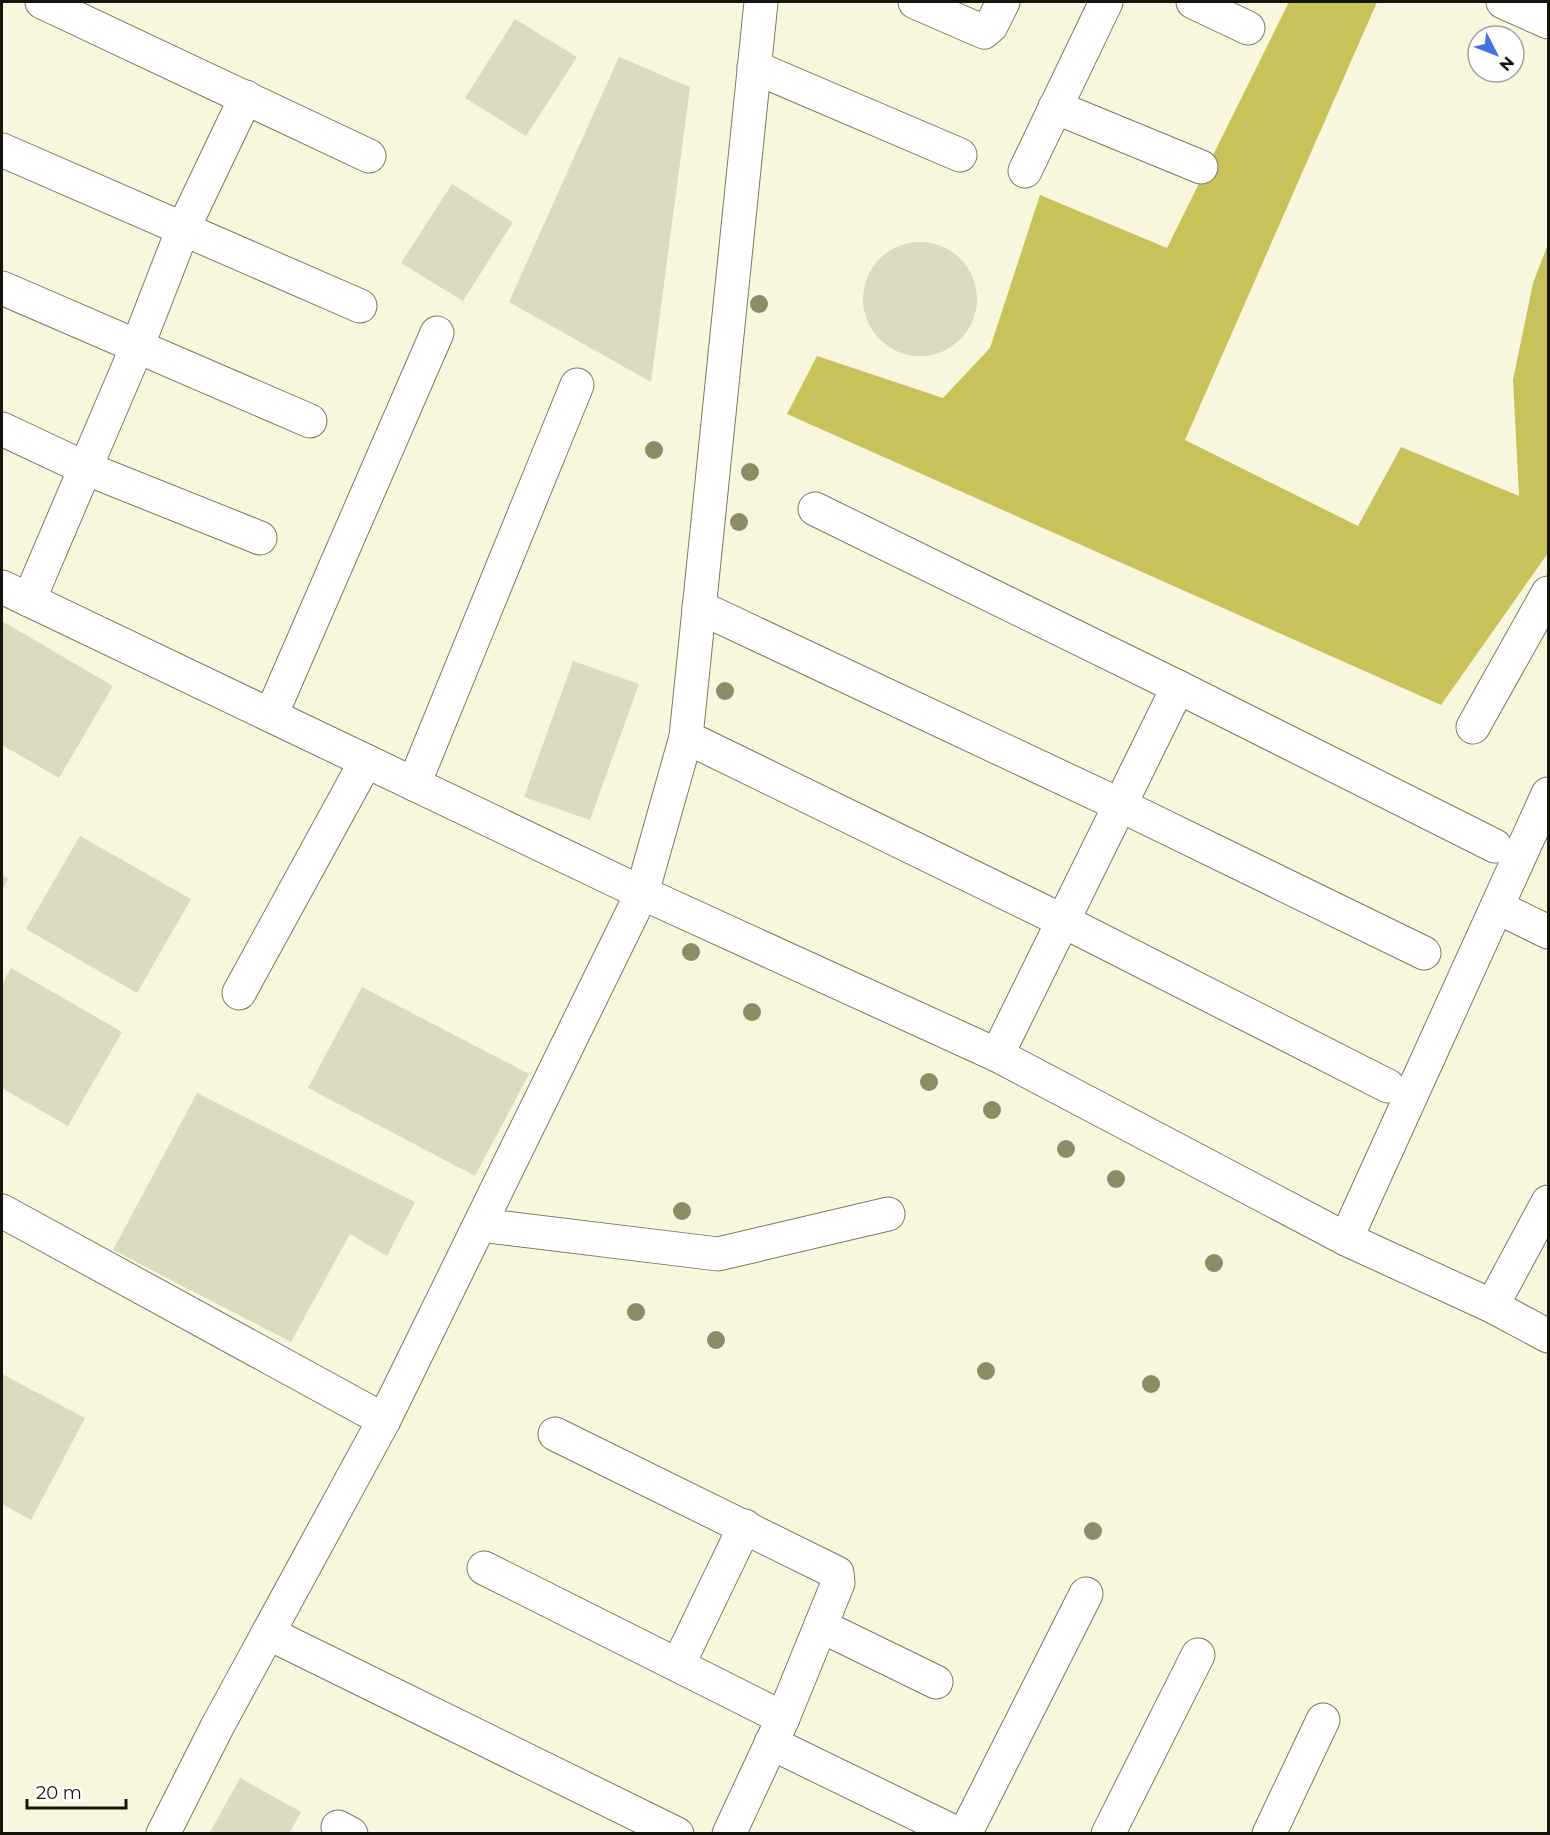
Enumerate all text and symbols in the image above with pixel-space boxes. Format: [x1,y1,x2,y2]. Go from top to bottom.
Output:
north arrow [1466,24,1526,84]
text: N [1495,53,1518,75]
scale bar [27,1772,126,1810]
text: 20 m [36,1782,82,1804]

